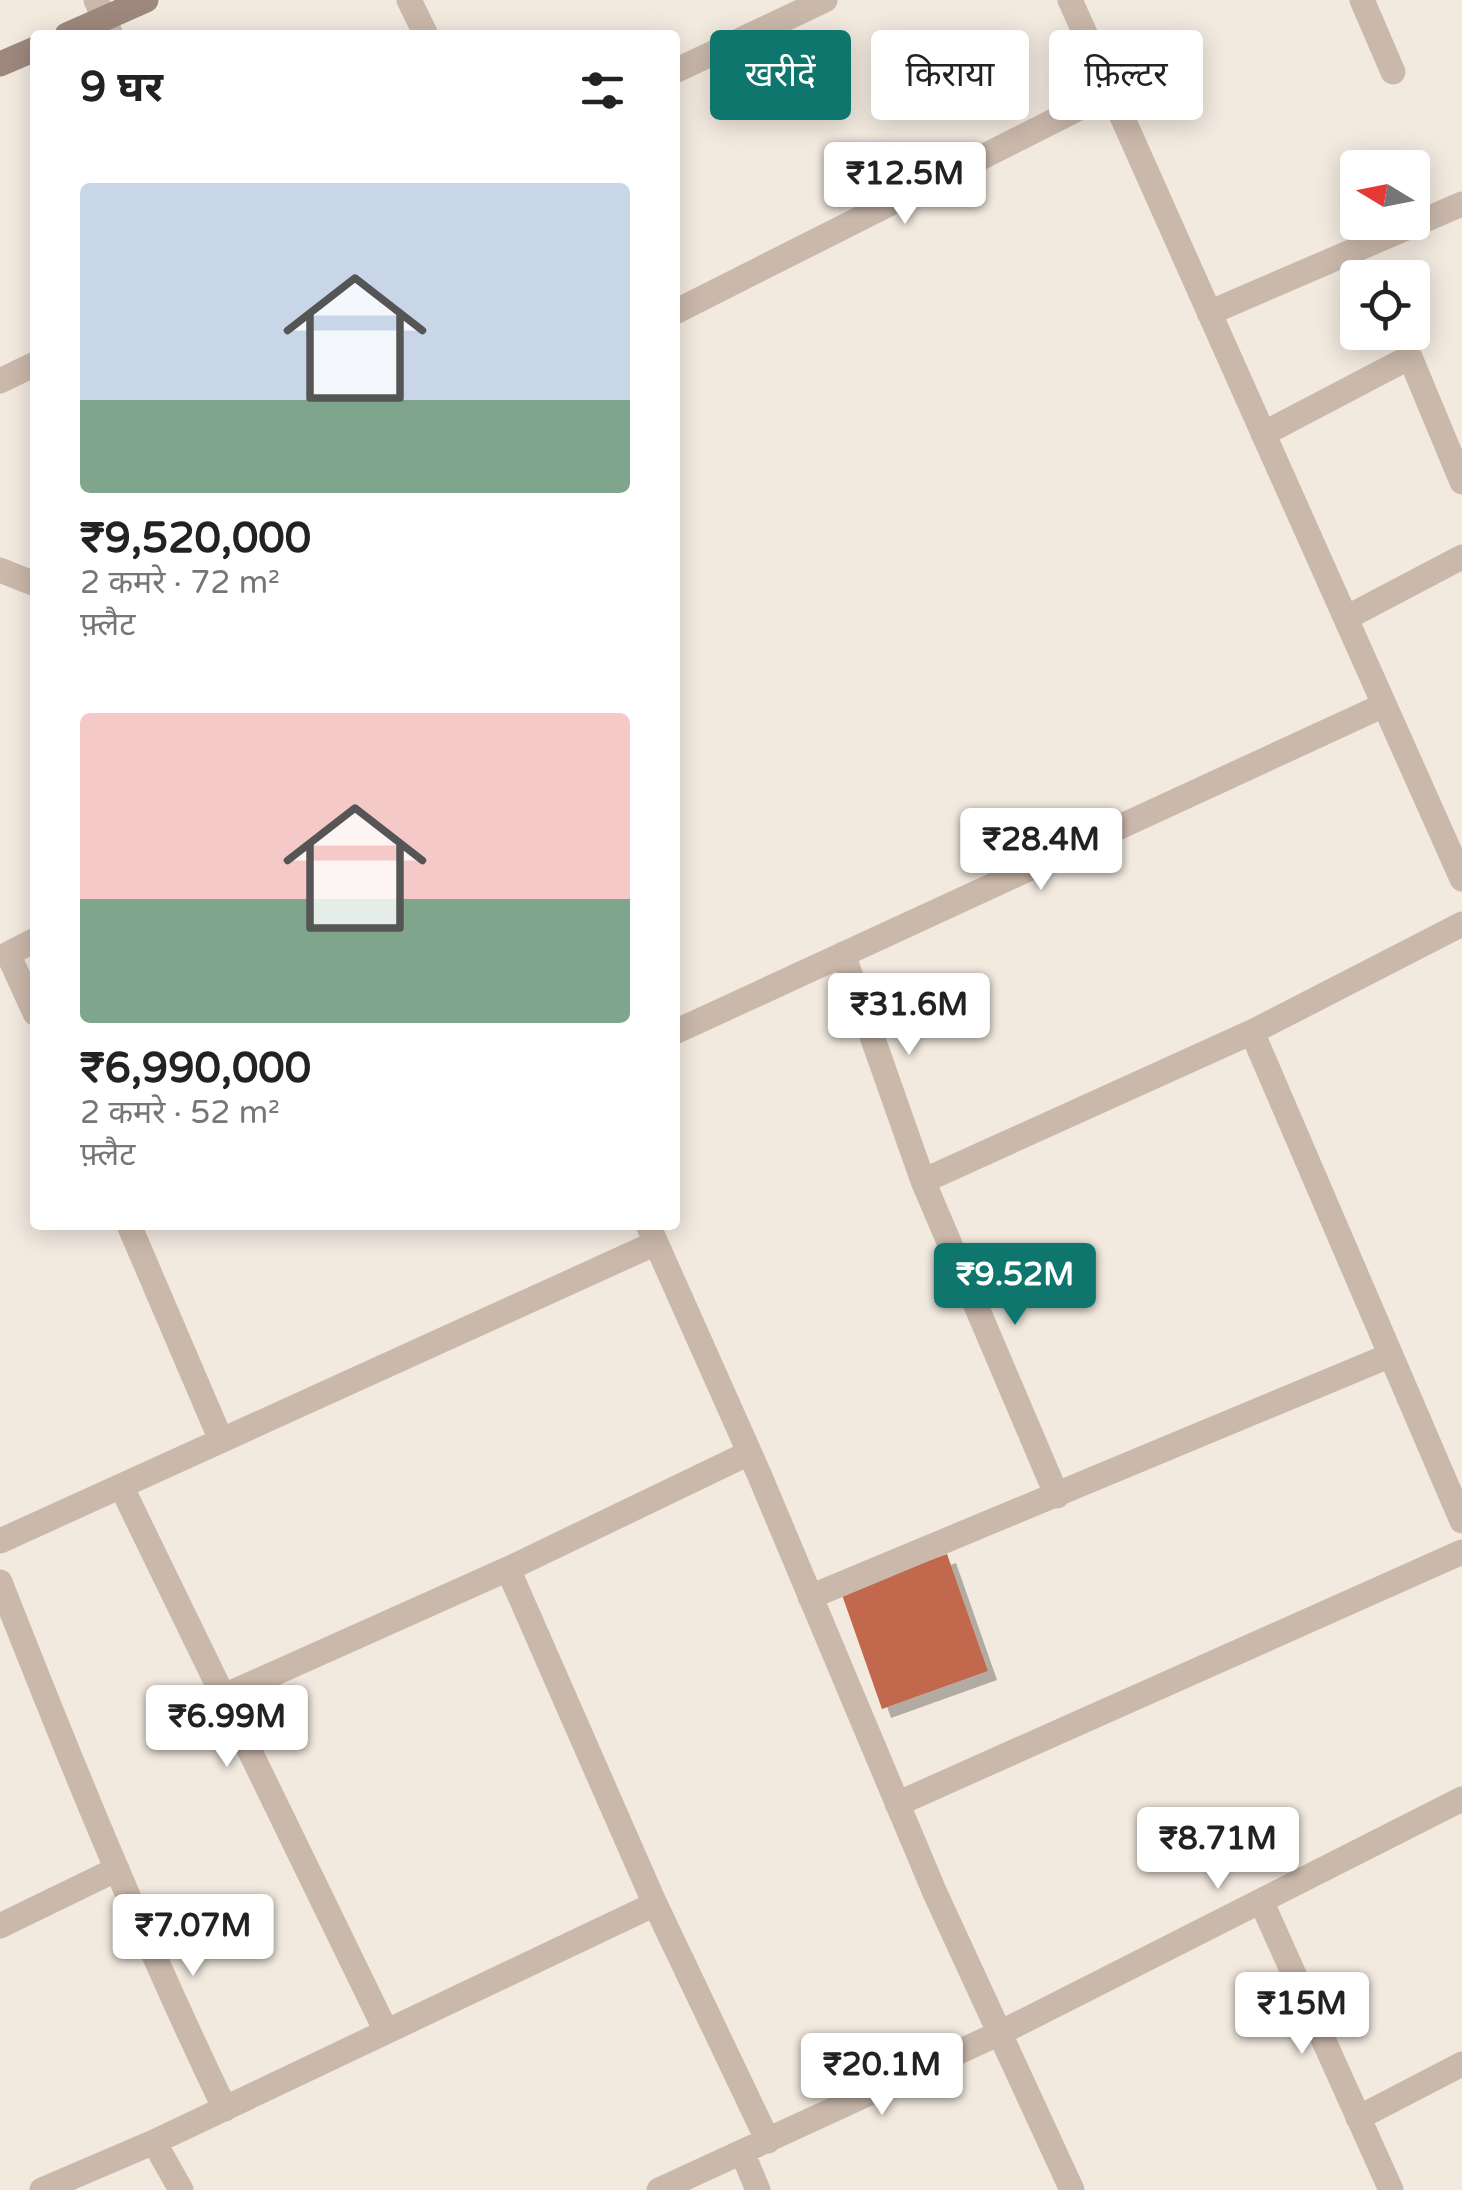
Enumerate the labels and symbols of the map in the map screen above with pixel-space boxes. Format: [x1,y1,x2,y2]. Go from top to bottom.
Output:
pin: ₹12.5M [824,142,986,227]
north arrow [1340,150,1430,240]
pin: ₹28.4M [960,808,1122,893]
pin: ₹31.6M [828,973,990,1058]
pin: ₹9.52M [934,1243,1096,1328]
pin: ₹6.99M [146,1685,308,1770]
pin: ₹8.71M [1137,1807,1299,1892]
pin: ₹7.07M [112,1894,274,1979]
pin: ₹15M [1243,1972,1361,2057]
pin: ₹20.1M [801,2033,963,2118]

